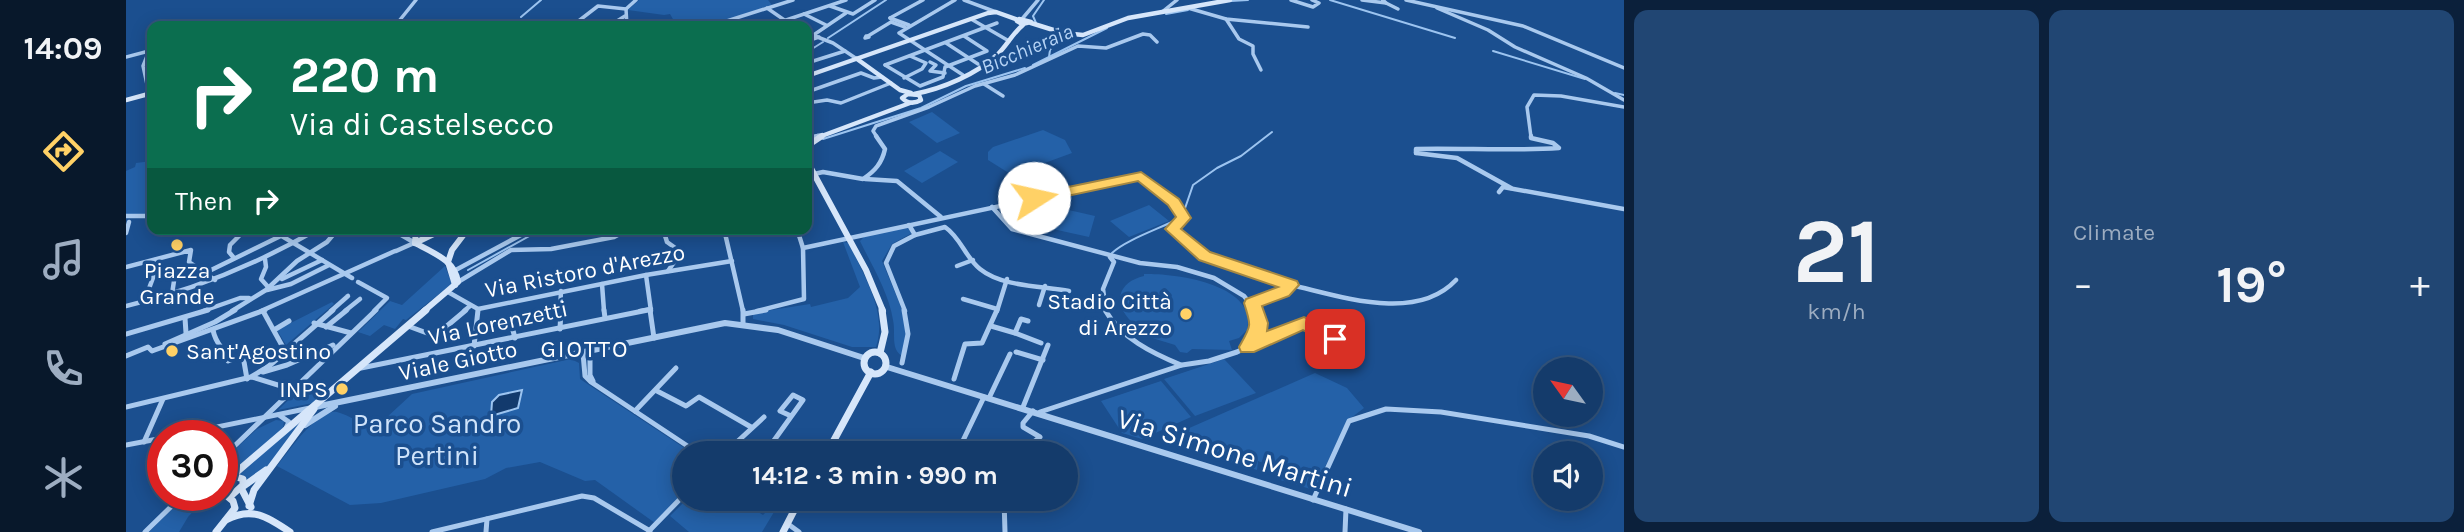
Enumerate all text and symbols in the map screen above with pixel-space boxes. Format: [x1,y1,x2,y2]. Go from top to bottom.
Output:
water label: Bicchieraia [977,19,1077,79]
text: 14:09 [24,30,102,67]
text: 220 m [290,47,439,104]
icon: right [175,49,266,140]
text: Via di Castelsecco [290,106,554,143]
icon: directions [39,127,88,176]
position arrow [997,161,1071,235]
icon: right [247,182,285,220]
text: Then [175,186,233,217]
text: 21 [1793,199,1880,305]
text: Climate [2073,219,2155,246]
icon: music [39,235,88,284]
marker: Piazza Grande [169,237,185,253]
street label: Via Ristoro d'Arezzo [483,238,687,304]
text: 19° [2216,254,2287,315]
place label: Piazza Grande [139,257,215,310]
text: − [2073,262,2093,307]
text: + [2410,262,2430,307]
place label: Stadio Città di Arezzo [1047,288,1172,341]
street label: Via Lorenzetti [426,295,570,351]
text: km/h [1807,298,1866,325]
marker: Stadio Città di Arezzo [1178,306,1194,322]
pin [1305,309,1365,369]
icon: arrive [1316,320,1354,358]
street label: Viale Giotto [396,335,520,387]
district label: GIOTTO [540,335,630,363]
place label: Sant'Agostino [186,338,331,365]
marker: Sant'Agostino [164,343,180,359]
icon: phone [39,344,88,393]
north arrow [1533,357,1603,427]
map controls [1533,357,1603,511]
place label: INPS [279,376,328,403]
marker: INPS [334,381,350,397]
street label: Via Simone Martini [1113,402,1357,504]
park label: Parco Sandro Pertini [353,407,521,472]
speed limit sign: 30 [147,420,238,511]
button: sound [1533,441,1603,511]
icon: climate [39,453,88,502]
text: 14:12 · 3 min · 990 m [752,460,998,491]

